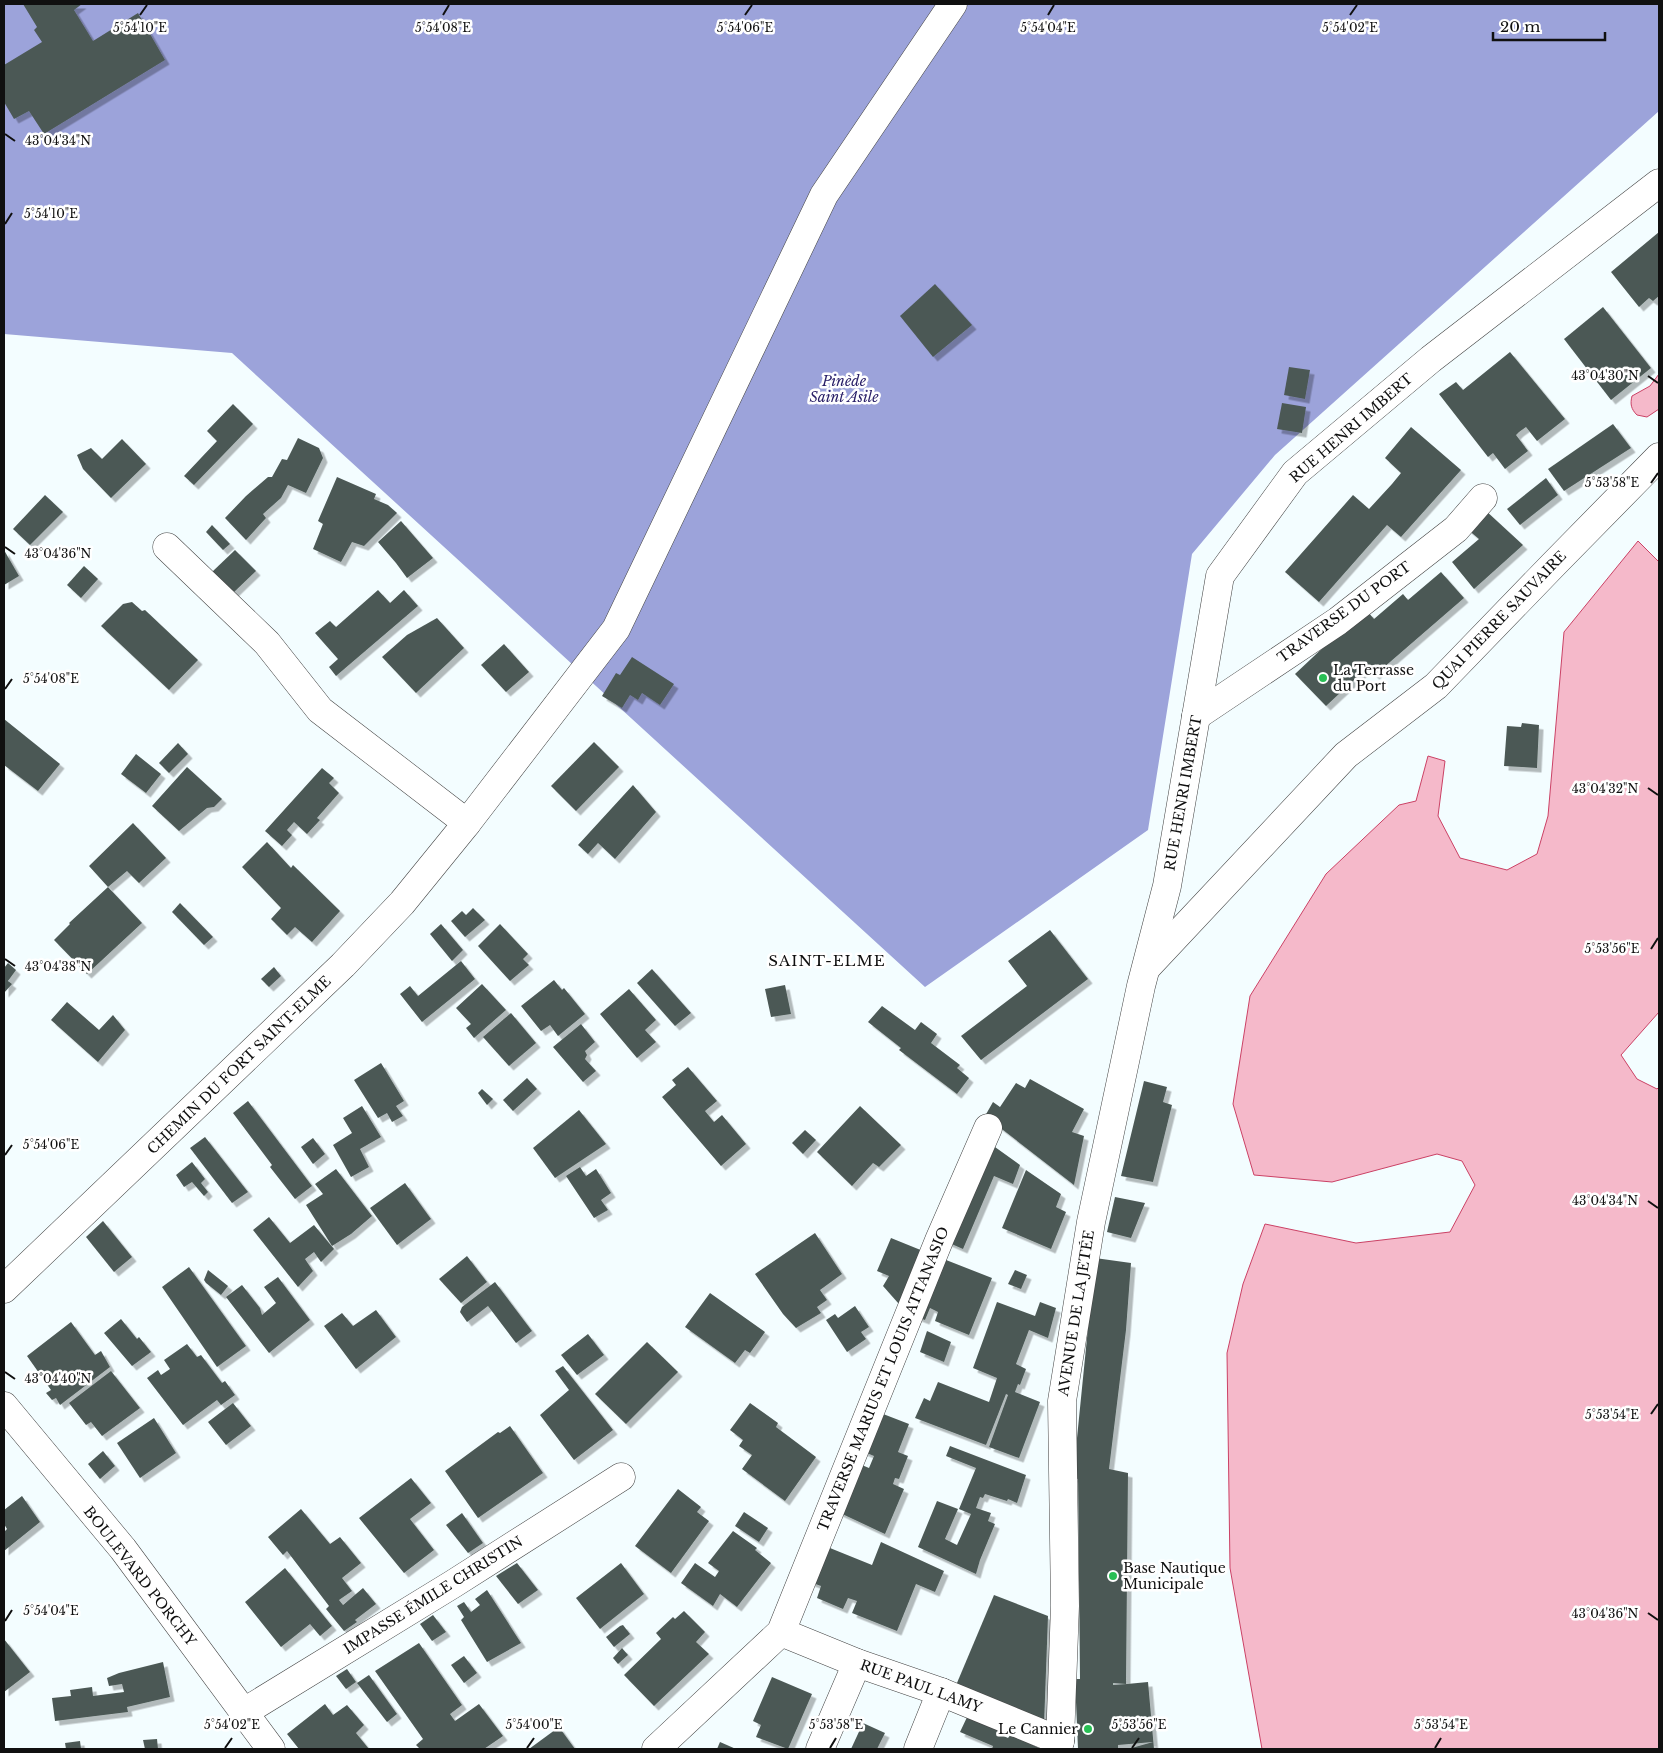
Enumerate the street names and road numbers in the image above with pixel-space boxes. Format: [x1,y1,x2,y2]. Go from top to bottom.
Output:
street label: RUE HENRI IMBERT [1286,370,1416,486]
street label: QUAI PIERRE SAUVAIRE [1428,547,1570,693]
street label: TRAVERSE DU PORT [1274,558,1414,666]
street label: RUE HENRI IMBERT [1160,714,1206,872]
street label: CHEMIN DU FORT SAINT-ELME [143,972,335,1158]
street label: TRAVERSE MARIUS ET LOUIS ATTANASIO [813,1224,953,1534]
street label: AVENUE DE LA JETÉE [1054,1229,1098,1398]
street label: BOULEVARD PORCHY [80,1503,201,1650]
street label: IMPASSE ÉMILE CHRISTIN [340,1532,526,1658]
street label: RUE PAUL LAMY [858,1656,985,1717]

